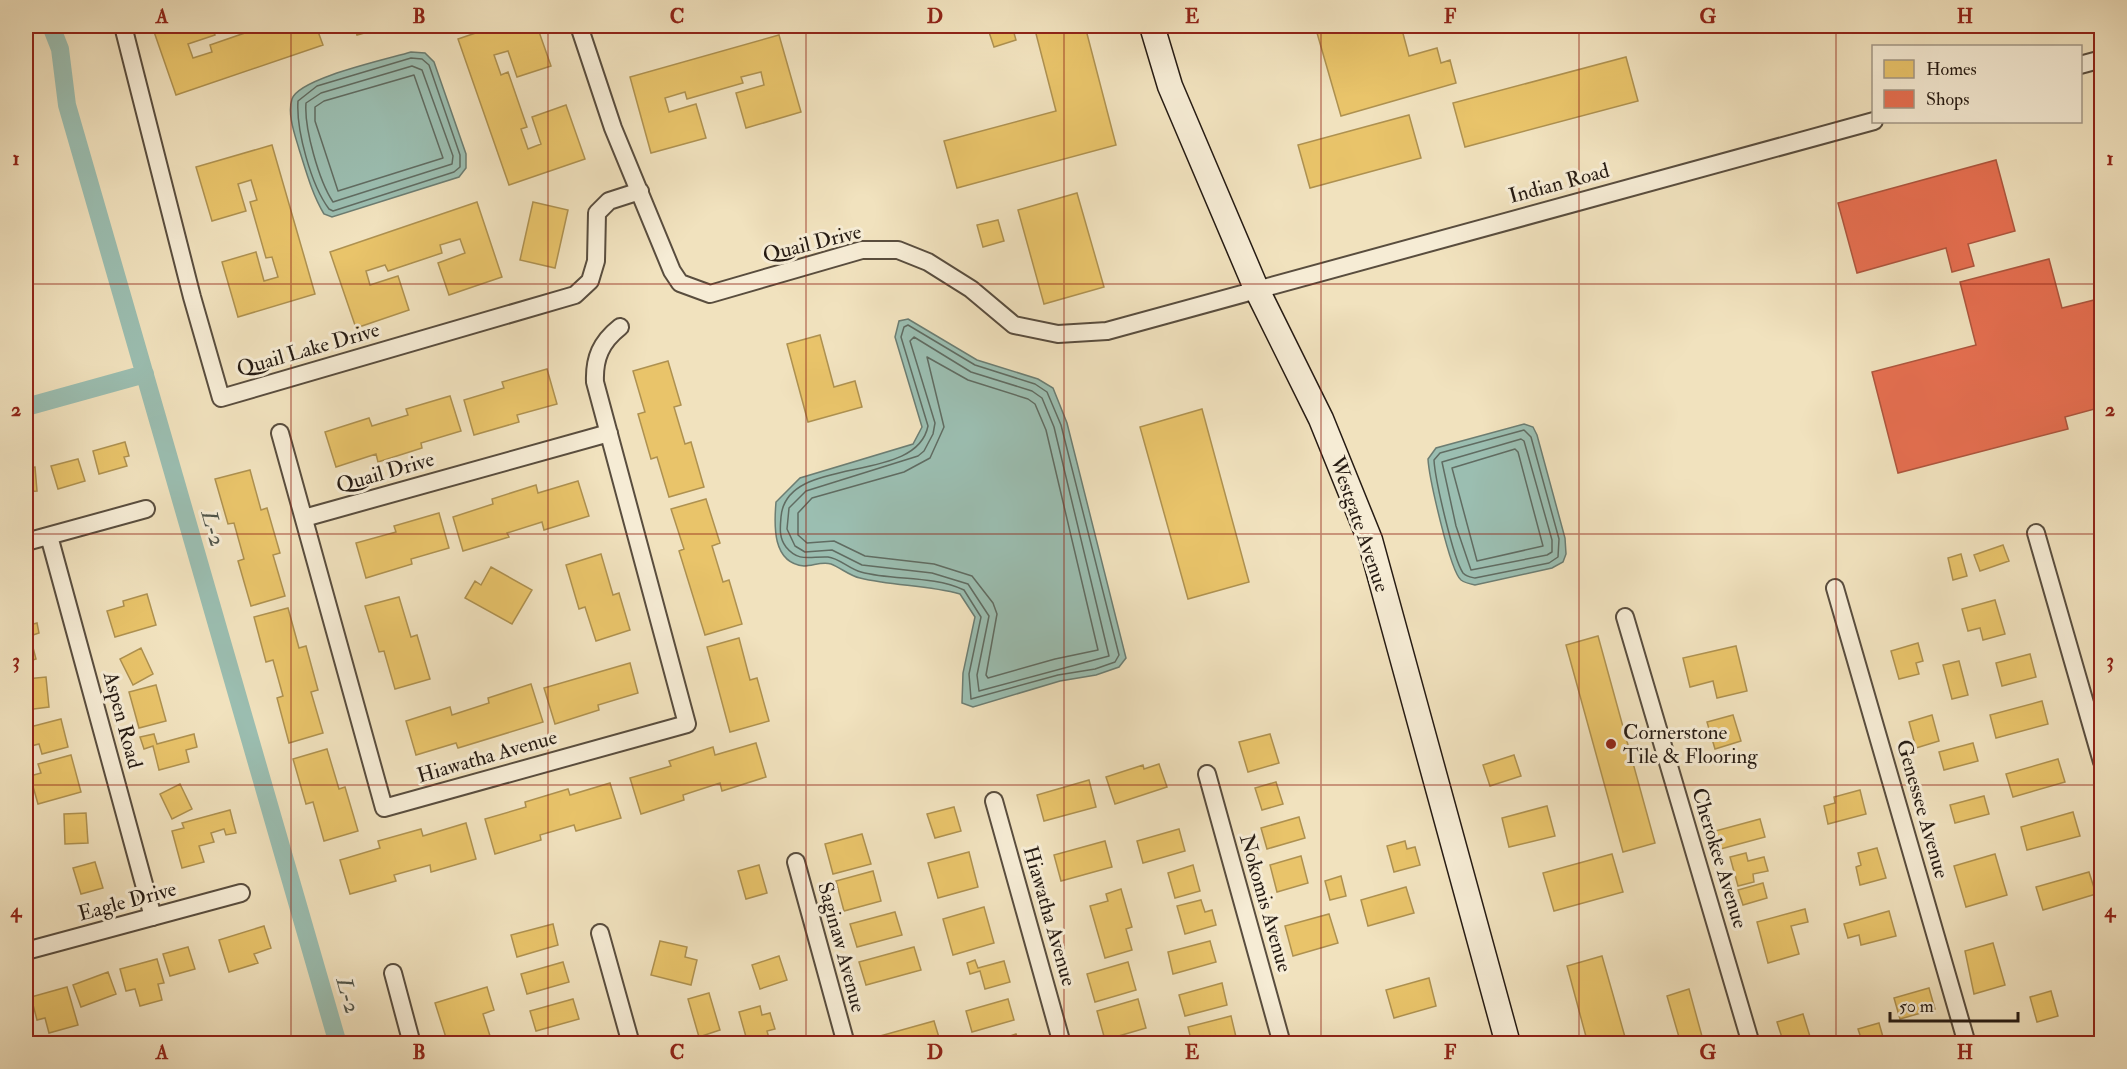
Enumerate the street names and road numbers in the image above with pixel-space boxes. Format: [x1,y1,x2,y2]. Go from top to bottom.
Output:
street label: Indian Road [1506,157,1613,210]
street label: Quail Drive [760,218,864,269]
street label: Quail Lake Drive [234,316,383,383]
street label: Quail Drive [333,446,437,499]
street label: Westgate Avenue [1323,452,1395,596]
street label: Aspen Road [96,668,149,772]
street label: Hiawatha Avenue [414,724,560,789]
street label: Genessee Avenue [1890,737,1955,882]
street label: Cherokee Avenue [1685,785,1754,932]
street label: Nokomis Avenue [1233,831,1298,976]
street label: Hiawatha Avenue [1017,843,1082,989]
street label: Eagle Drive [75,875,179,928]
street label: Saginaw Avenue [811,879,872,1015]

